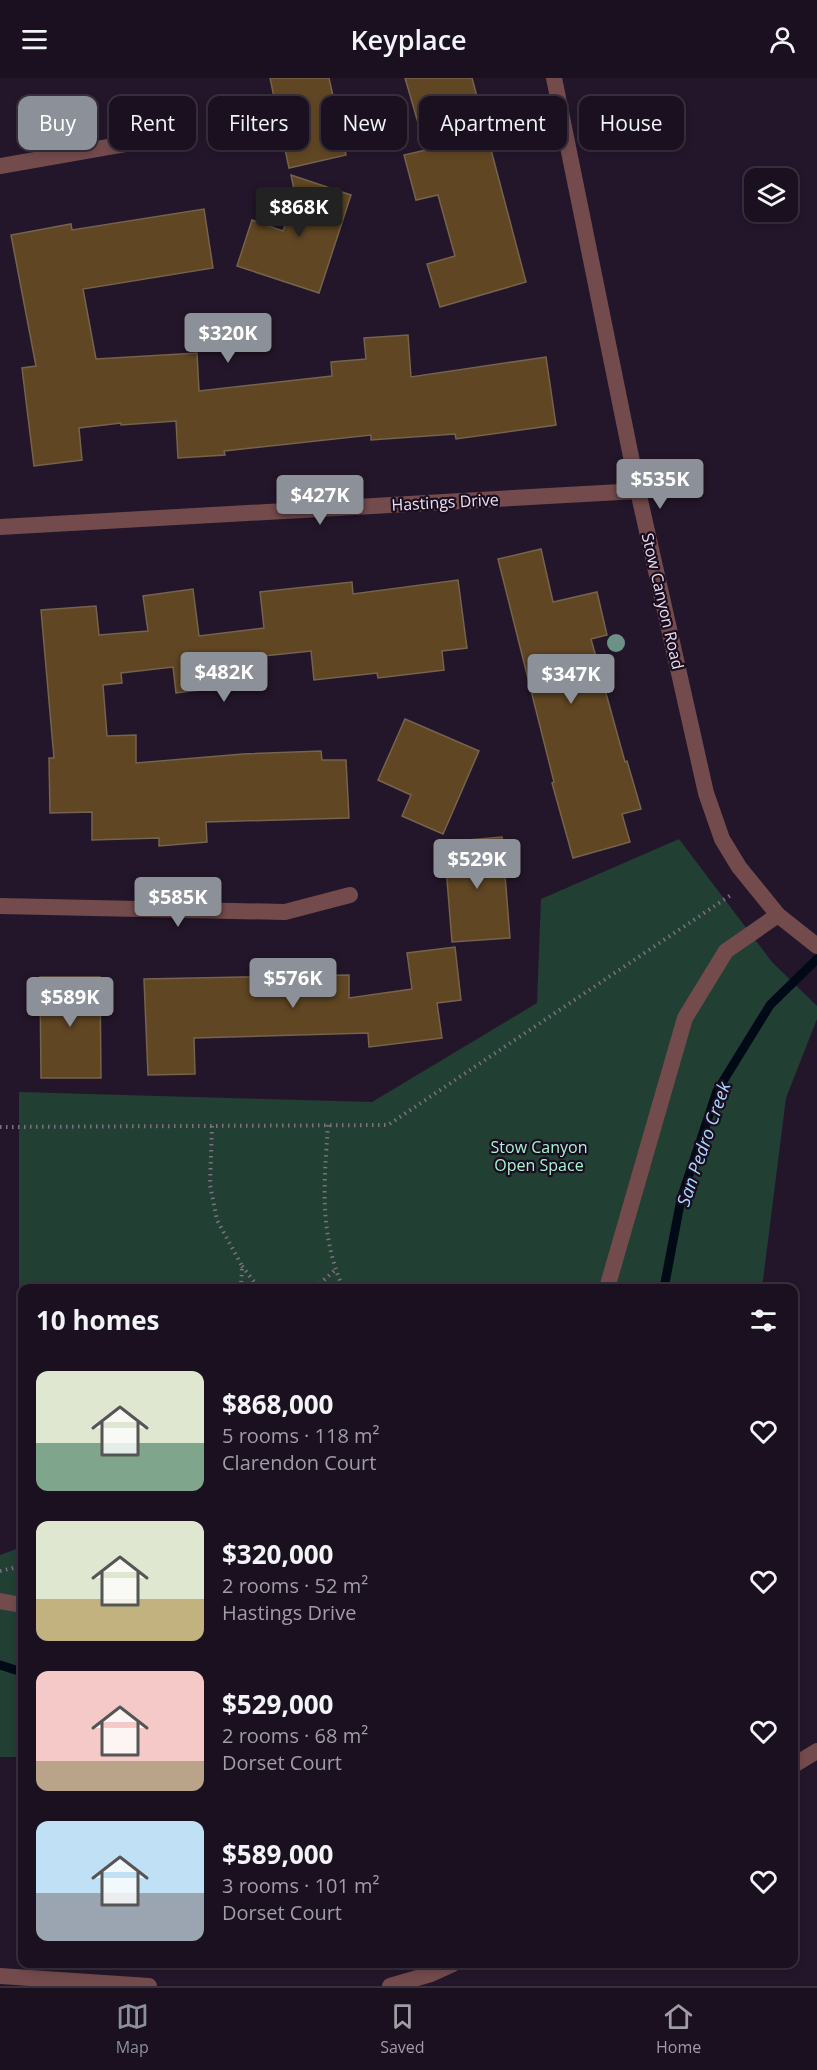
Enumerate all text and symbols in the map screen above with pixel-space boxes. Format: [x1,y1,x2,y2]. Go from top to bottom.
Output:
text: Keyplace [350,21,467,58]
icon: menu [18,23,51,56]
icon: person [766,23,799,56]
chip: Buy [18,96,97,150]
chip: Rent [109,96,196,150]
chip: Filters [208,96,309,150]
chip: New [321,96,407,150]
chip: Apartment [419,96,567,150]
chip: House [579,96,684,150]
map controls [744,168,798,222]
button: layers [744,168,798,222]
pin: $868K [257,187,341,238]
text: $868K [269,193,329,220]
pin: $320K [186,313,270,364]
text: $320K [198,319,258,346]
pin: $535K [618,459,702,510]
text: $535K [630,465,690,492]
pin: $427K [278,475,362,526]
text: $427K [290,481,350,508]
street label: Hastings Drive [391,488,499,516]
street label: Stow Canyon Road [637,531,689,671]
pin: $482K [182,652,266,703]
pin: $347K [529,654,613,705]
text: $482K [194,658,254,685]
text: $347K [541,660,601,687]
pin: $529K [435,839,519,890]
text: $529K [447,845,507,872]
pin: $585K [136,877,220,928]
text: $585K [148,883,208,910]
pin: $576K [251,958,335,1009]
text: $576K [263,964,323,991]
pin: $589K [28,977,112,1028]
text: $589K [40,983,100,1010]
water label: San Pedro Creek [670,1077,736,1209]
park label: Stow Canyon Open Space [491,1136,587,1176]
text: 10 homes [36,1302,160,1338]
icon: filters [747,1304,780,1337]
text: $868,000 [222,1386,333,1422]
icon: home [84,1395,156,1467]
icon: heart [747,1415,780,1448]
text: 5 rooms · 118 m² [222,1422,380,1449]
text: Clarendon Court [222,1449,376,1476]
text: $320,000 [222,1536,333,1572]
icon: home [84,1545,156,1617]
icon: heart [747,1565,780,1598]
text: 2 rooms · 52 m² [222,1572,368,1599]
text: Hastings Drive [222,1599,356,1626]
text: $529,000 [222,1686,333,1722]
icon: home [84,1695,156,1767]
icon: heart [747,1715,780,1748]
text: 2 rooms · 68 m² [222,1722,368,1749]
text: Dorset Court [222,1749,342,1776]
text: $589,000 [222,1836,333,1872]
icon: home [84,1845,156,1917]
icon: heart [747,1865,780,1898]
text: 3 rooms · 101 m² [222,1872,380,1899]
text: Dorset Court [222,1899,342,1926]
tab: Map [116,2000,149,2058]
tab: Saved [380,2000,425,2058]
tab: Home [656,2000,701,2058]

